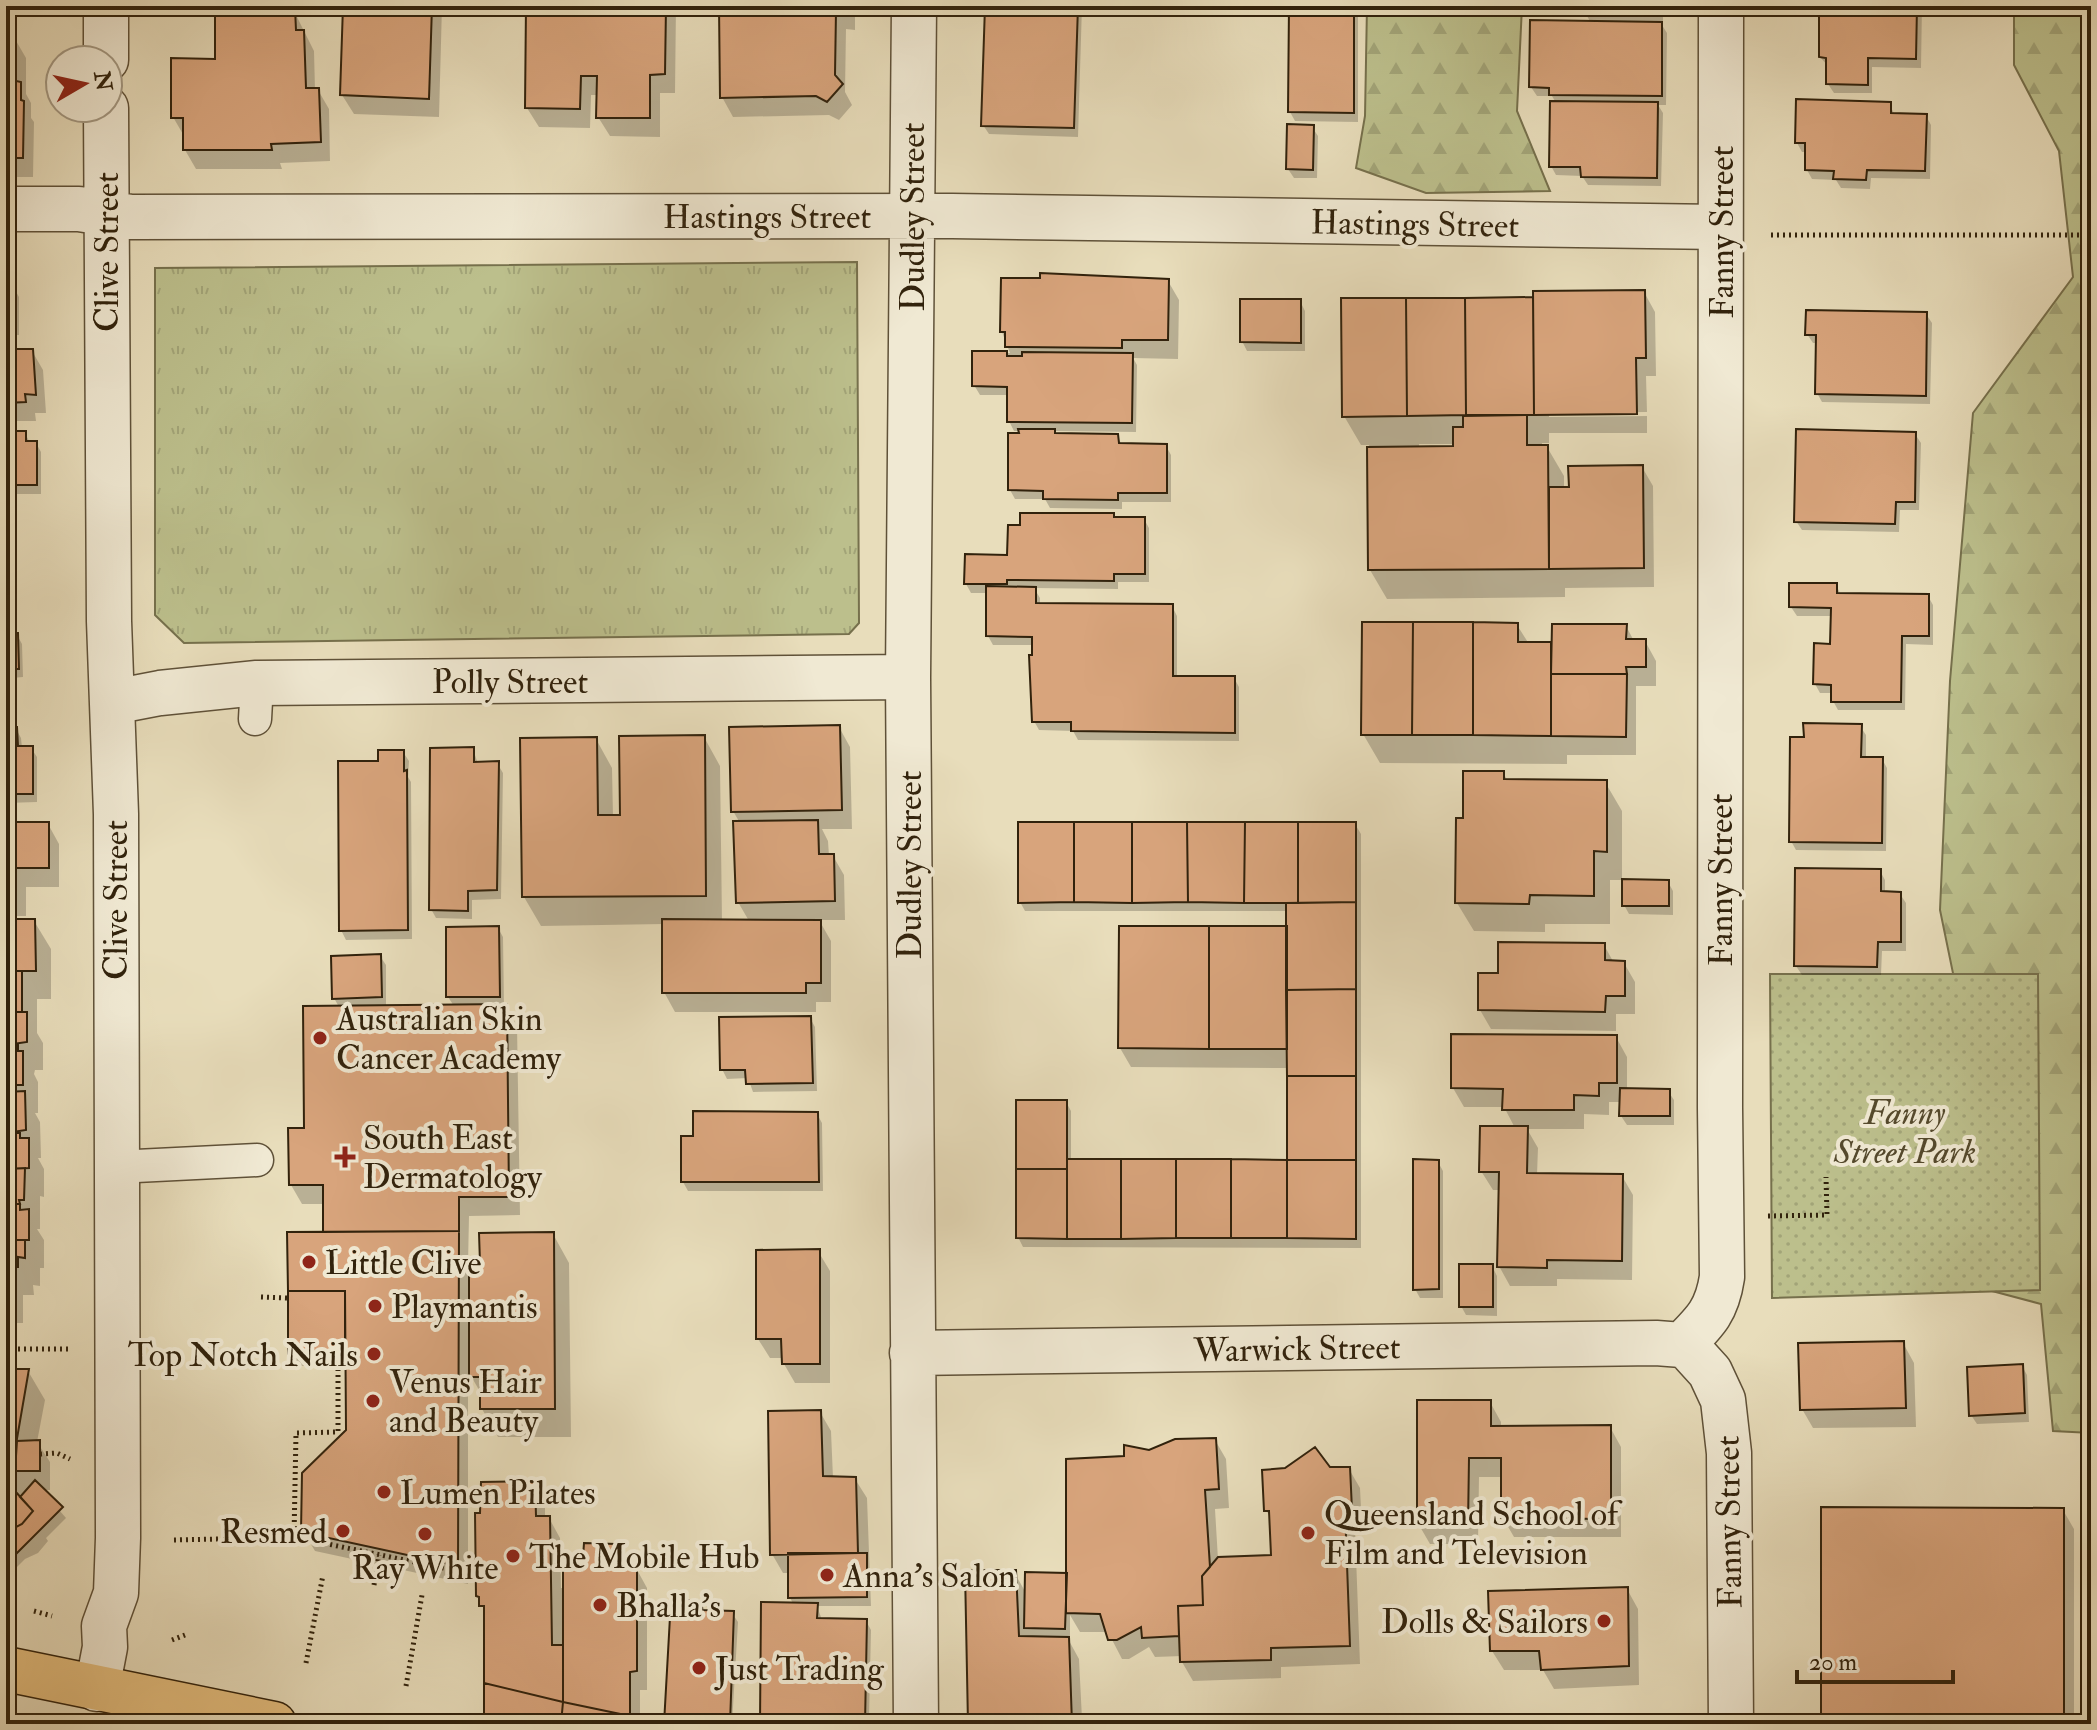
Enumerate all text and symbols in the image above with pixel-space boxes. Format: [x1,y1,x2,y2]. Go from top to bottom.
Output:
north arrow [44,44,124,124]
text: N [87,68,118,93]
street label: Dudley Street [892,123,935,311]
street label: Fanny Street [1701,145,1744,319]
street label: Clive Street [86,172,129,332]
street label: Hastings Street [663,196,871,239]
street label: Hastings Street [1310,201,1520,248]
street label: Polly Street [432,661,588,704]
street label: Dudley Street [889,771,932,959]
street label: Fanny Street [1700,793,1743,967]
street label: Clive Street [95,820,138,980]
place label: Australian Skin Cancer Academy [335,998,562,1080]
marker: Australian Skin Cancer Academy [311,1029,329,1047]
park label: Fanny Street Park [1833,1092,1976,1174]
place label: South East Dermatology [363,1117,543,1199]
marker: South East Dermatology [334,1146,356,1168]
place label: Little Clive [325,1242,482,1285]
marker: Little Clive [300,1253,318,1271]
place label: Playmantis [391,1286,538,1329]
marker: Playmantis [366,1297,384,1315]
street label: Warwick Street [1192,1326,1401,1373]
place label: Top Notch Nails [128,1334,358,1377]
marker: Top Notch Nails [365,1345,383,1363]
place label: Venus Hair and Beauty [389,1361,542,1443]
marker: Venus Hair and Beauty [364,1392,382,1410]
street label: Fanny Street [1706,1435,1753,1609]
place label: Lumen Pilates [400,1472,596,1515]
marker: Lumen Pilates [375,1483,393,1501]
place label: Queensland School of Film and Television [1324,1493,1623,1575]
place label: Resmed [220,1511,327,1554]
marker: Resmed [334,1522,352,1540]
marker: Queensland School of Film and Television [1299,1524,1317,1542]
marker: Ray White [416,1525,434,1543]
place label: The Mobile Hub [529,1536,759,1579]
place label: Ray White [352,1547,498,1590]
marker: The Mobile Hub [504,1547,522,1565]
place label: Anna's Salon [842,1555,1016,1598]
marker: Anna's Salon [818,1566,836,1584]
place label: Bhalla’s [616,1585,721,1628]
marker: Bhalla’s [591,1596,609,1614]
place label: Dolls & Sailors [1381,1601,1588,1644]
marker: Dolls & Sailors [1595,1612,1613,1630]
scale bar [1797,1634,1953,1684]
text: 20 m [1809,1647,1858,1678]
place label: Just Trading [714,1648,885,1691]
marker: Just Trading [690,1659,708,1677]

